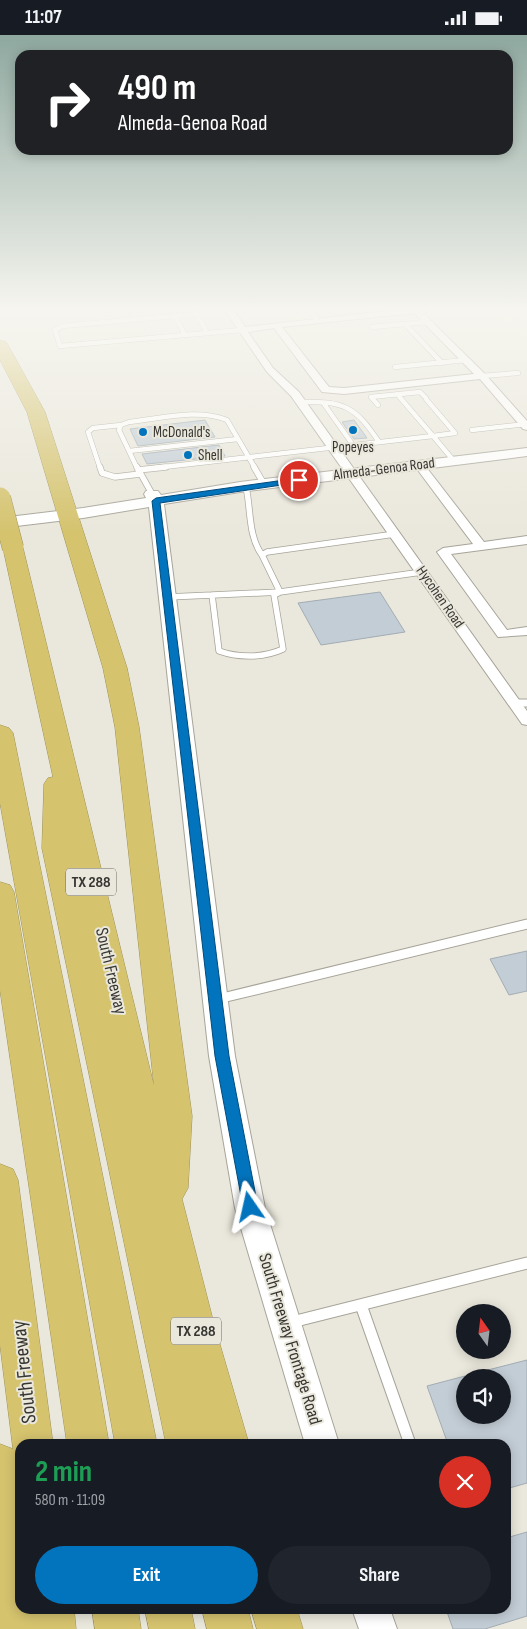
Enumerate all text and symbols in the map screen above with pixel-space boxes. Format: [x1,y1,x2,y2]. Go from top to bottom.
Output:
text: 11:07 [25,6,61,29]
text: 490 m [118,67,196,110]
icon: right [35,70,100,135]
text: Almeda-Genoa Road [118,110,268,137]
place label: McDonald's [153,423,211,442]
marker: Popeyes [347,424,359,436]
marker: McDonald's [137,426,149,438]
place label: Popeyes [332,438,374,457]
place label: Shell [198,446,222,465]
marker: Shell [182,449,194,461]
street label: Almeda-Genoa Road [331,453,436,485]
pin [278,459,320,501]
icon: arrive [285,466,313,494]
street label: Hycohen Road [412,562,468,632]
road number: TX 288 [66,869,116,895]
street label: South Freeway [91,926,131,1017]
position arrow [223,1180,275,1232]
street label: South Freeway Frontage Road [254,1251,326,1427]
north arrow [456,1304,511,1359]
map controls [456,1304,511,1424]
road number: TX 288 [171,1317,221,1345]
street label: South Freeway [6,1319,42,1425]
button: sound [456,1369,511,1424]
text: 2 min [35,1454,92,1490]
button: close [439,1456,491,1508]
text: 580 m · 11:09 [35,1491,105,1510]
button: Exit [35,1546,258,1604]
button: Share [268,1546,491,1604]

